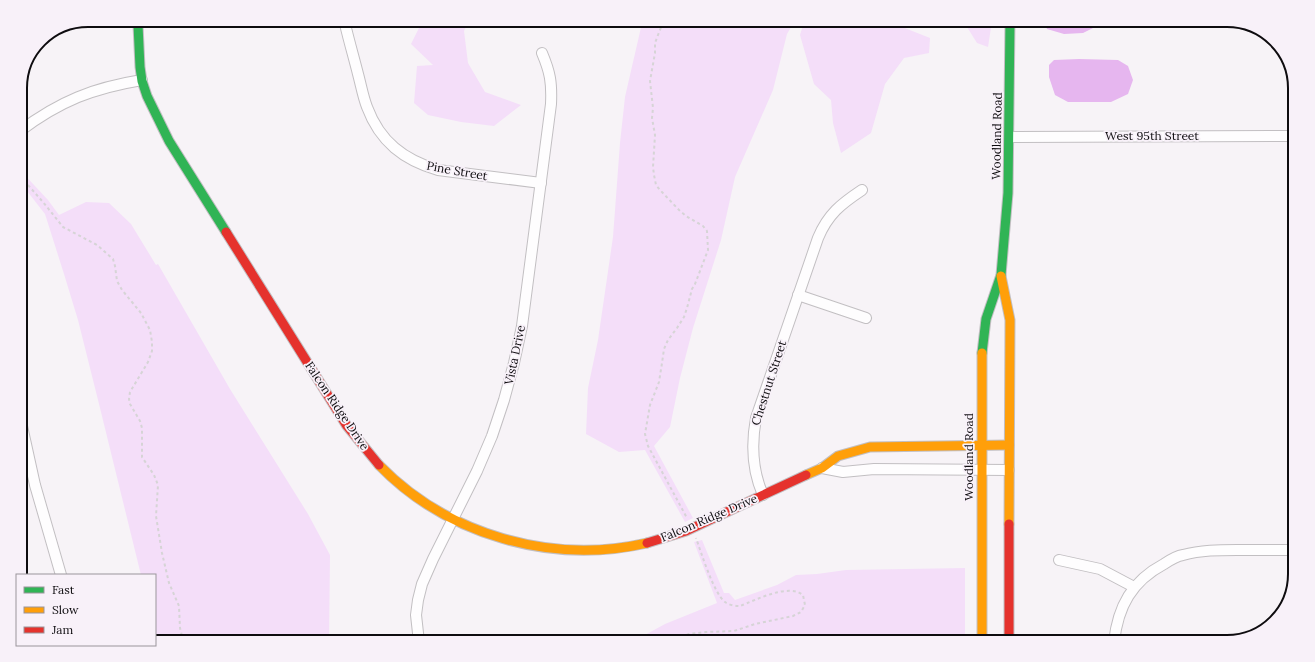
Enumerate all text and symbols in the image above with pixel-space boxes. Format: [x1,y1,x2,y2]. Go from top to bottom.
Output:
street label: Woodland Road [988,92,1005,180]
street label: West 95th Street [1105,128,1199,143]
street label: Pine Street [425,158,489,183]
street label: Vista Drive [501,323,528,387]
street label: Chestnut Street [748,338,789,427]
street label: Falcon Ridge Drive [302,359,373,453]
street label: Woodland Road [961,413,976,501]
street label: Falcon Ridge Drive [658,490,760,545]
legend [16,574,156,646]
text: Fast [52,582,75,597]
text: Slow [52,602,79,617]
text: Jam [51,622,73,637]

